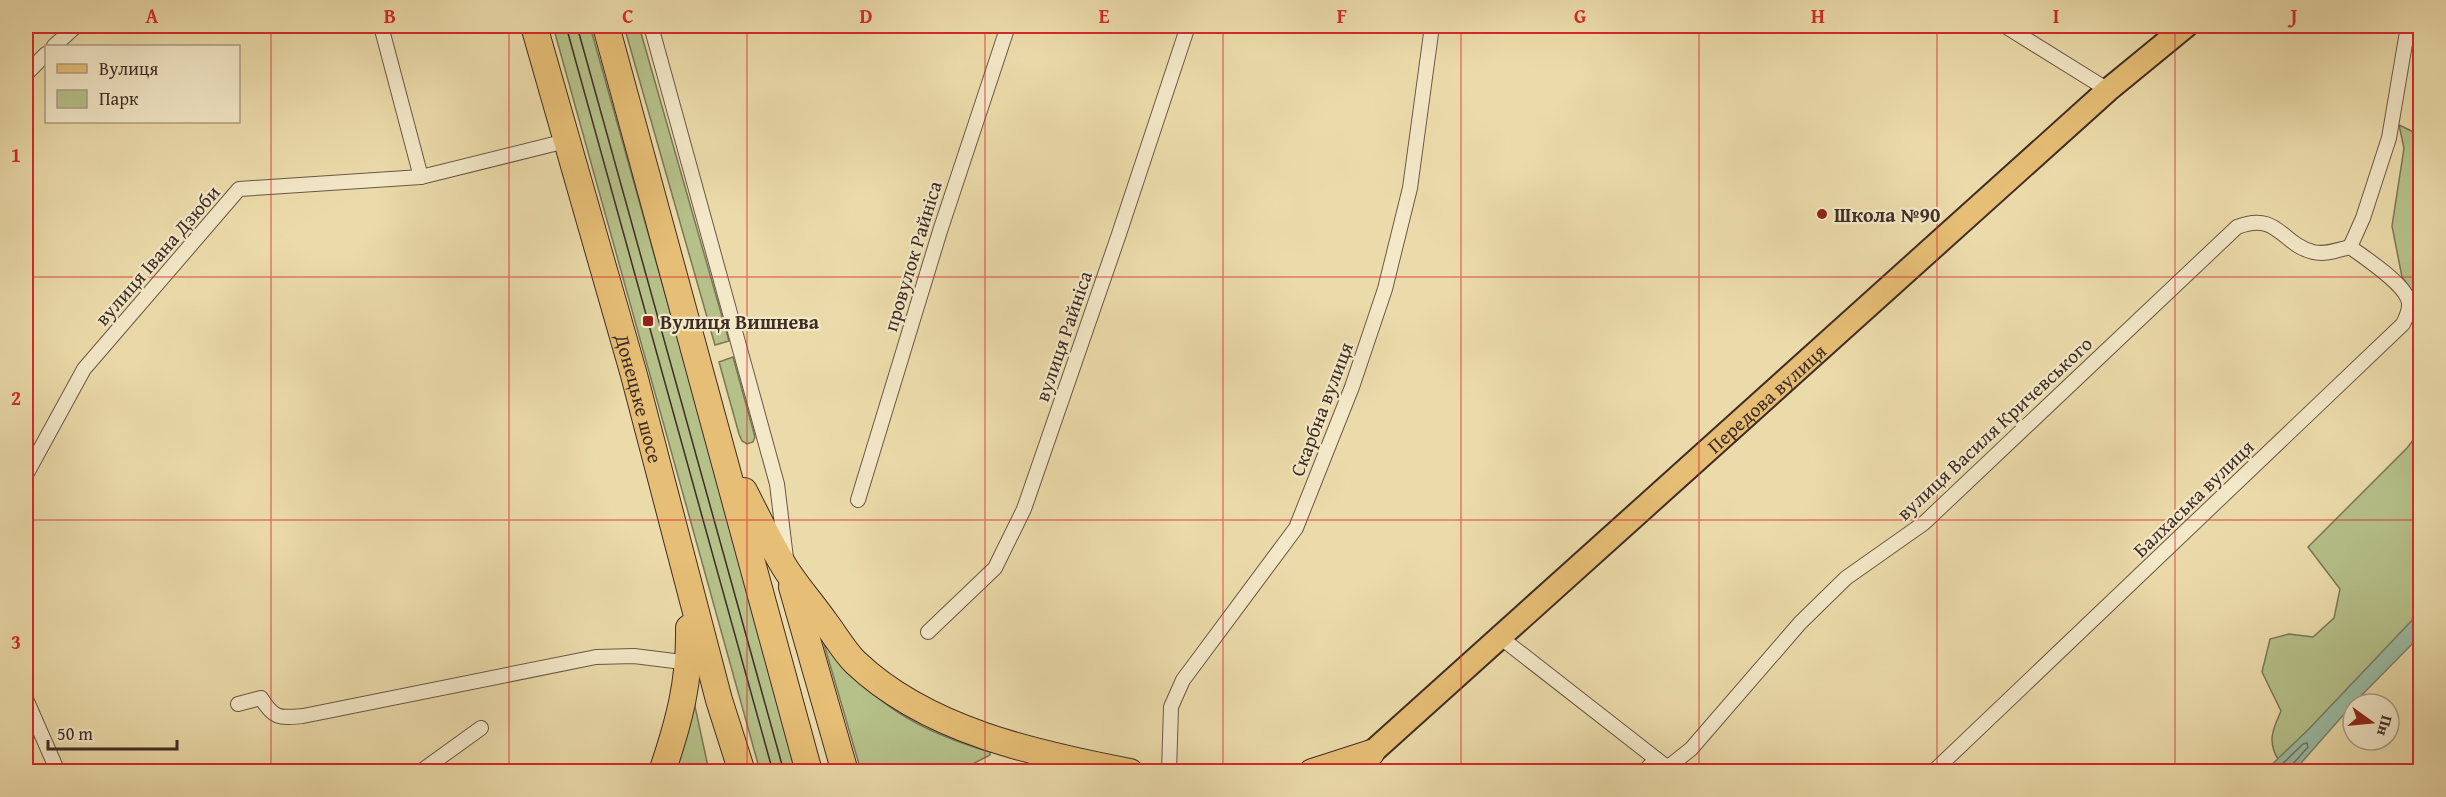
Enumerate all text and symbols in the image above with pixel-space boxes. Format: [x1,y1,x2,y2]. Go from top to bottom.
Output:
text: A [146,1,159,30]
text: B [384,1,396,30]
text: C [622,1,634,30]
text: D [859,1,873,30]
text: E [1099,1,1110,30]
text: F [1337,1,1347,30]
text: G [1574,1,1586,30]
text: H [1811,1,1825,30]
text: I [2053,1,2059,30]
text: J [2288,1,2298,30]
legend [45,45,240,123]
text: Вулиця [99,55,158,82]
text: Парк [99,85,139,112]
text: 1 [11,140,21,169]
street label: провулок Райніса [875,177,949,335]
street label: вулиця Івана Дзюби [88,178,226,332]
place label: Школа №90 [1834,200,1940,229]
marker: Школа №90 [1815,207,1829,221]
street label: вулиця Райніса [1027,266,1099,405]
place label: Вулиця Вишнева [660,307,820,336]
marker: Вулиця Вишнева [641,314,655,328]
street label: Донецьке шосе [608,329,671,466]
street label: вулиця Василя Кричевського [1890,329,2098,527]
street label: Передова вулиця [1700,336,1832,459]
street label: Скарбна вулиця [1282,338,1360,480]
text: 2 [11,383,21,412]
street label: Балхаська вулиця [2126,432,2260,564]
text: 3 [11,627,21,656]
north arrow [2341,692,2401,752]
scale bar [48,713,177,751]
text: Пн [2371,713,2400,739]
text: 50 m [57,720,93,747]

